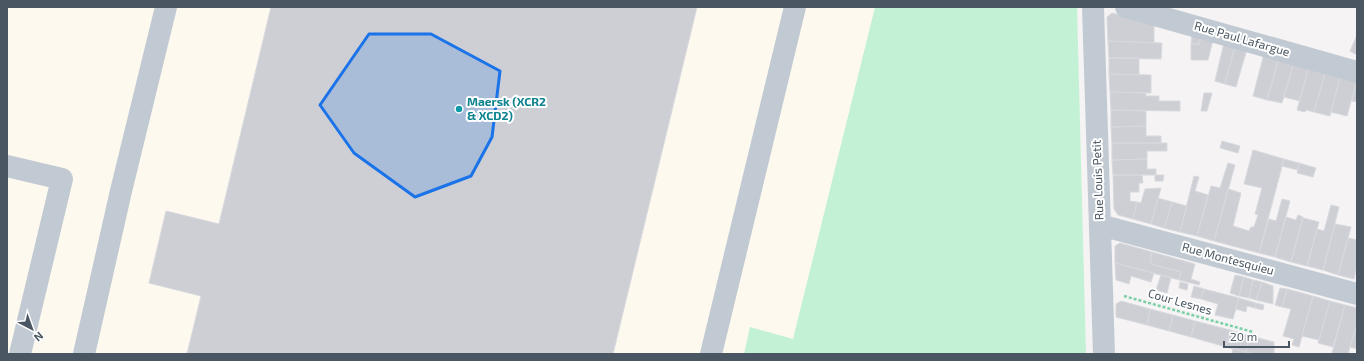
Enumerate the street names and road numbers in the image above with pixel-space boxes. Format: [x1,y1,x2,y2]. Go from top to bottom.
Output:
street label: Rue Paul Lafargue [1193,18,1292,58]
street label: Rue Louis Petit [1089,139,1105,221]
street label: Rue Montesquieu [1181,239,1276,277]
street label: Cour Lesnes [1147,285,1214,317]

